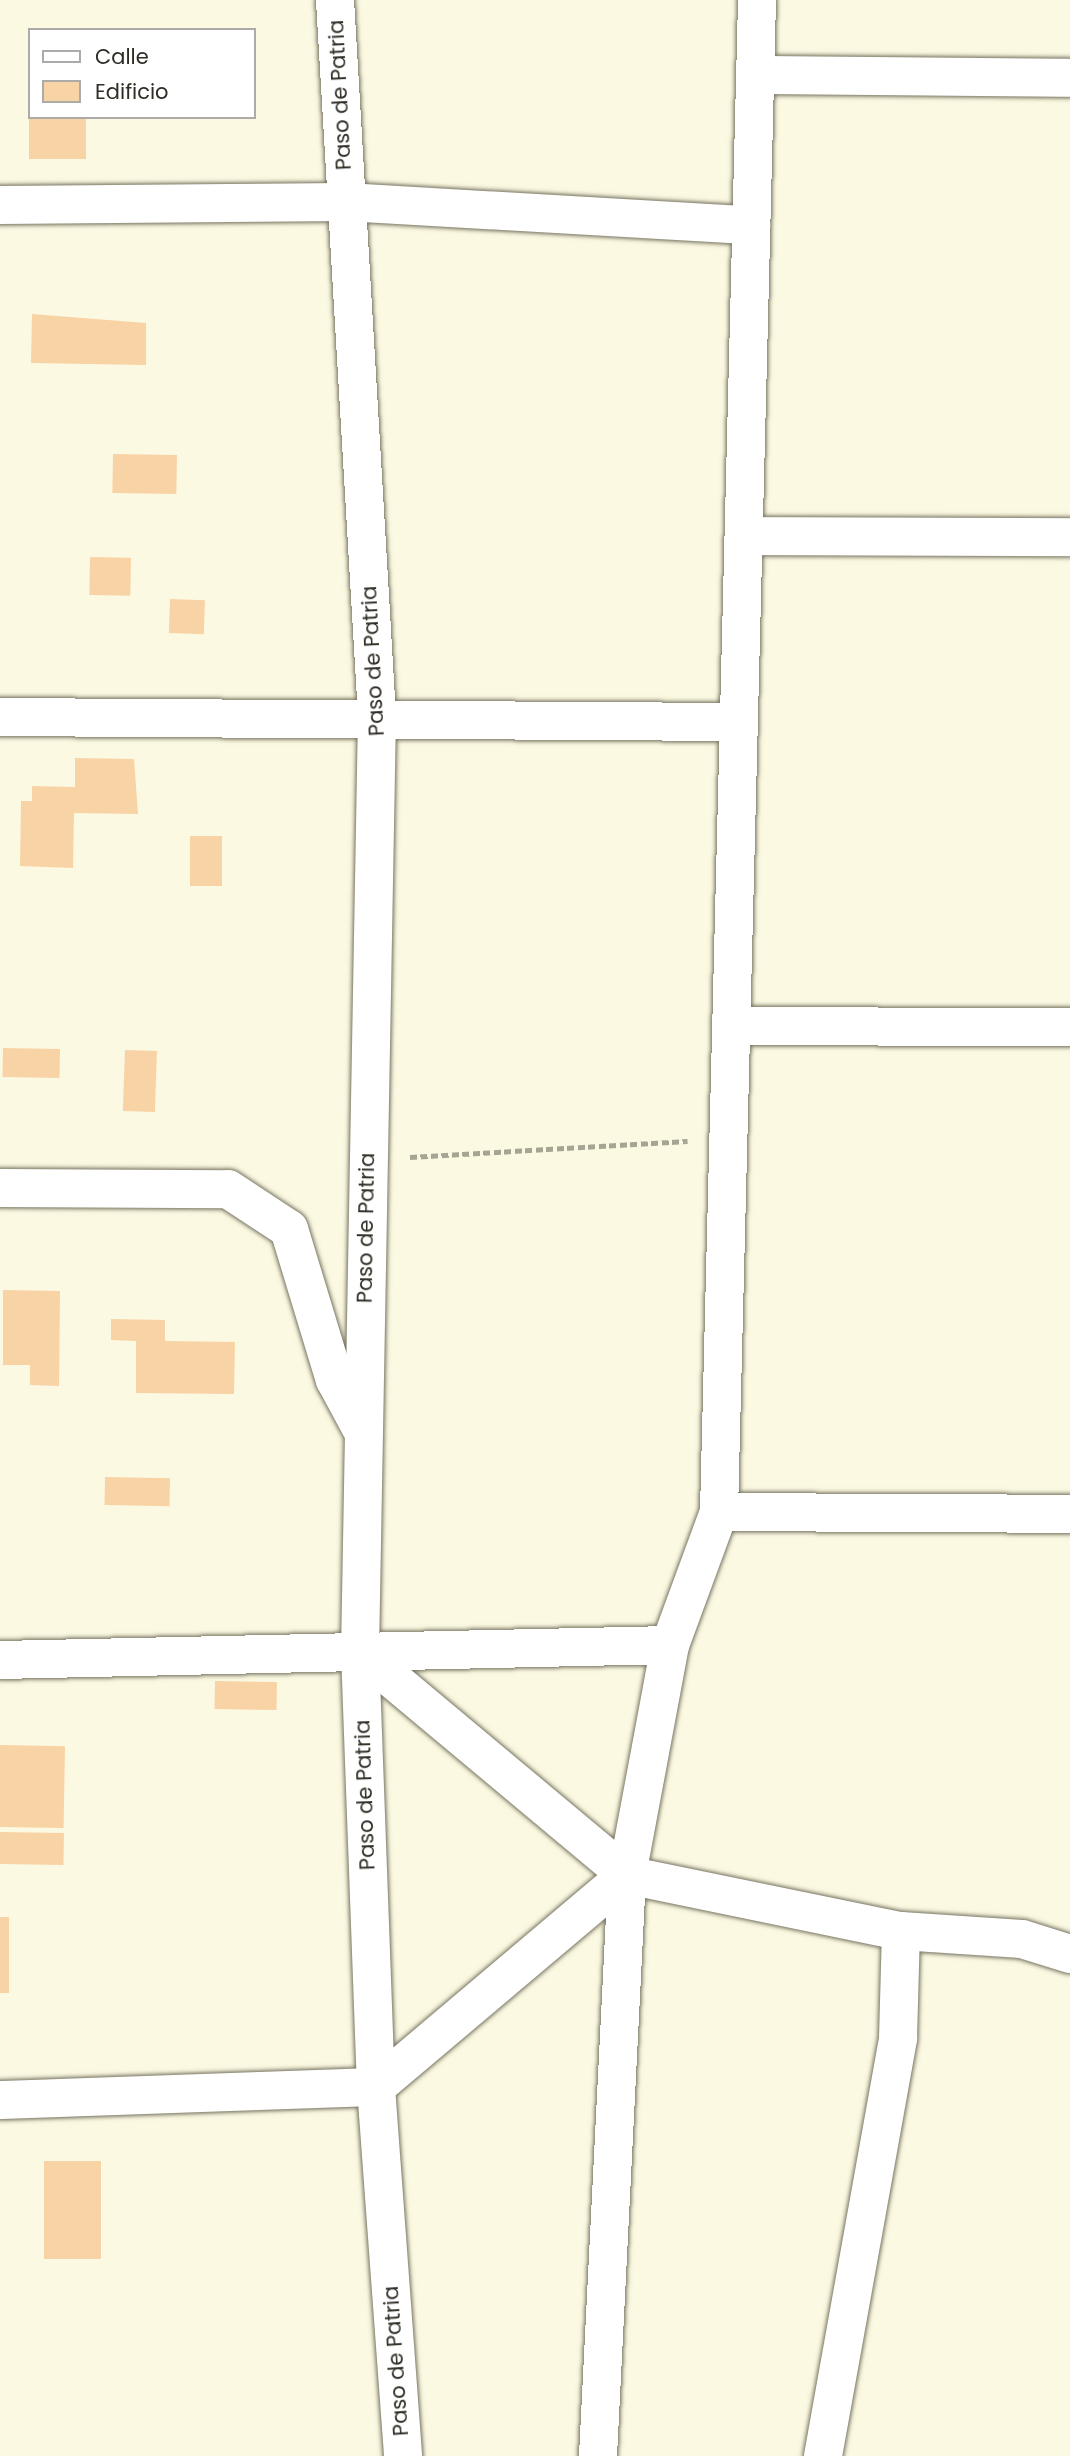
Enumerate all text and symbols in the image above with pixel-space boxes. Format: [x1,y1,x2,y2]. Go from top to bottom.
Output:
street label: Paso de Patria [323,19,357,171]
legend [28,28,256,119]
text: Calle [95,42,149,71]
text: Edificio [95,77,169,106]
street label: Paso de Patria [356,585,390,737]
street label: Paso de Patria [352,1153,380,1303]
street label: Paso de Patria [350,1719,380,1871]
street label: Paso de Patria [378,2285,414,2437]

